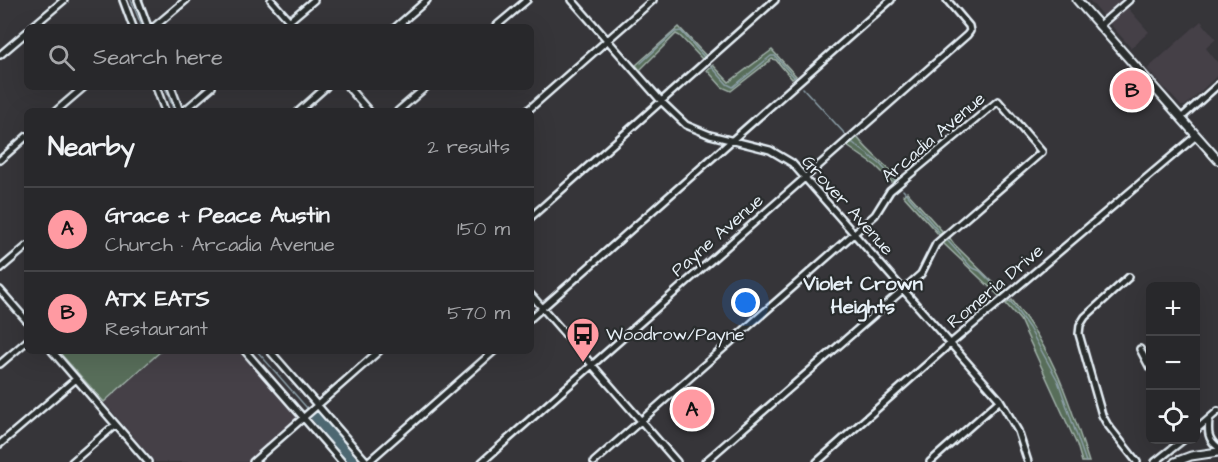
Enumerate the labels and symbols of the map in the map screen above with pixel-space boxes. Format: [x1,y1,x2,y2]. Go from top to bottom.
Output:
pin: B [1112,68,1152,112]
street label: Arcadia Avenue [876,86,991,188]
street label: Grover Avenue [796,150,900,261]
street label: Payne Avenue [666,188,770,283]
street label: Romeria Drive [942,238,1049,334]
district label: Violet Crown Heights [802,270,923,322]
your location [731,288,760,317]
bus stop icon: Woodrow/Payne [565,316,601,363]
place label: Woodrow/Payne [606,322,745,348]
pin: A [672,386,712,432]

